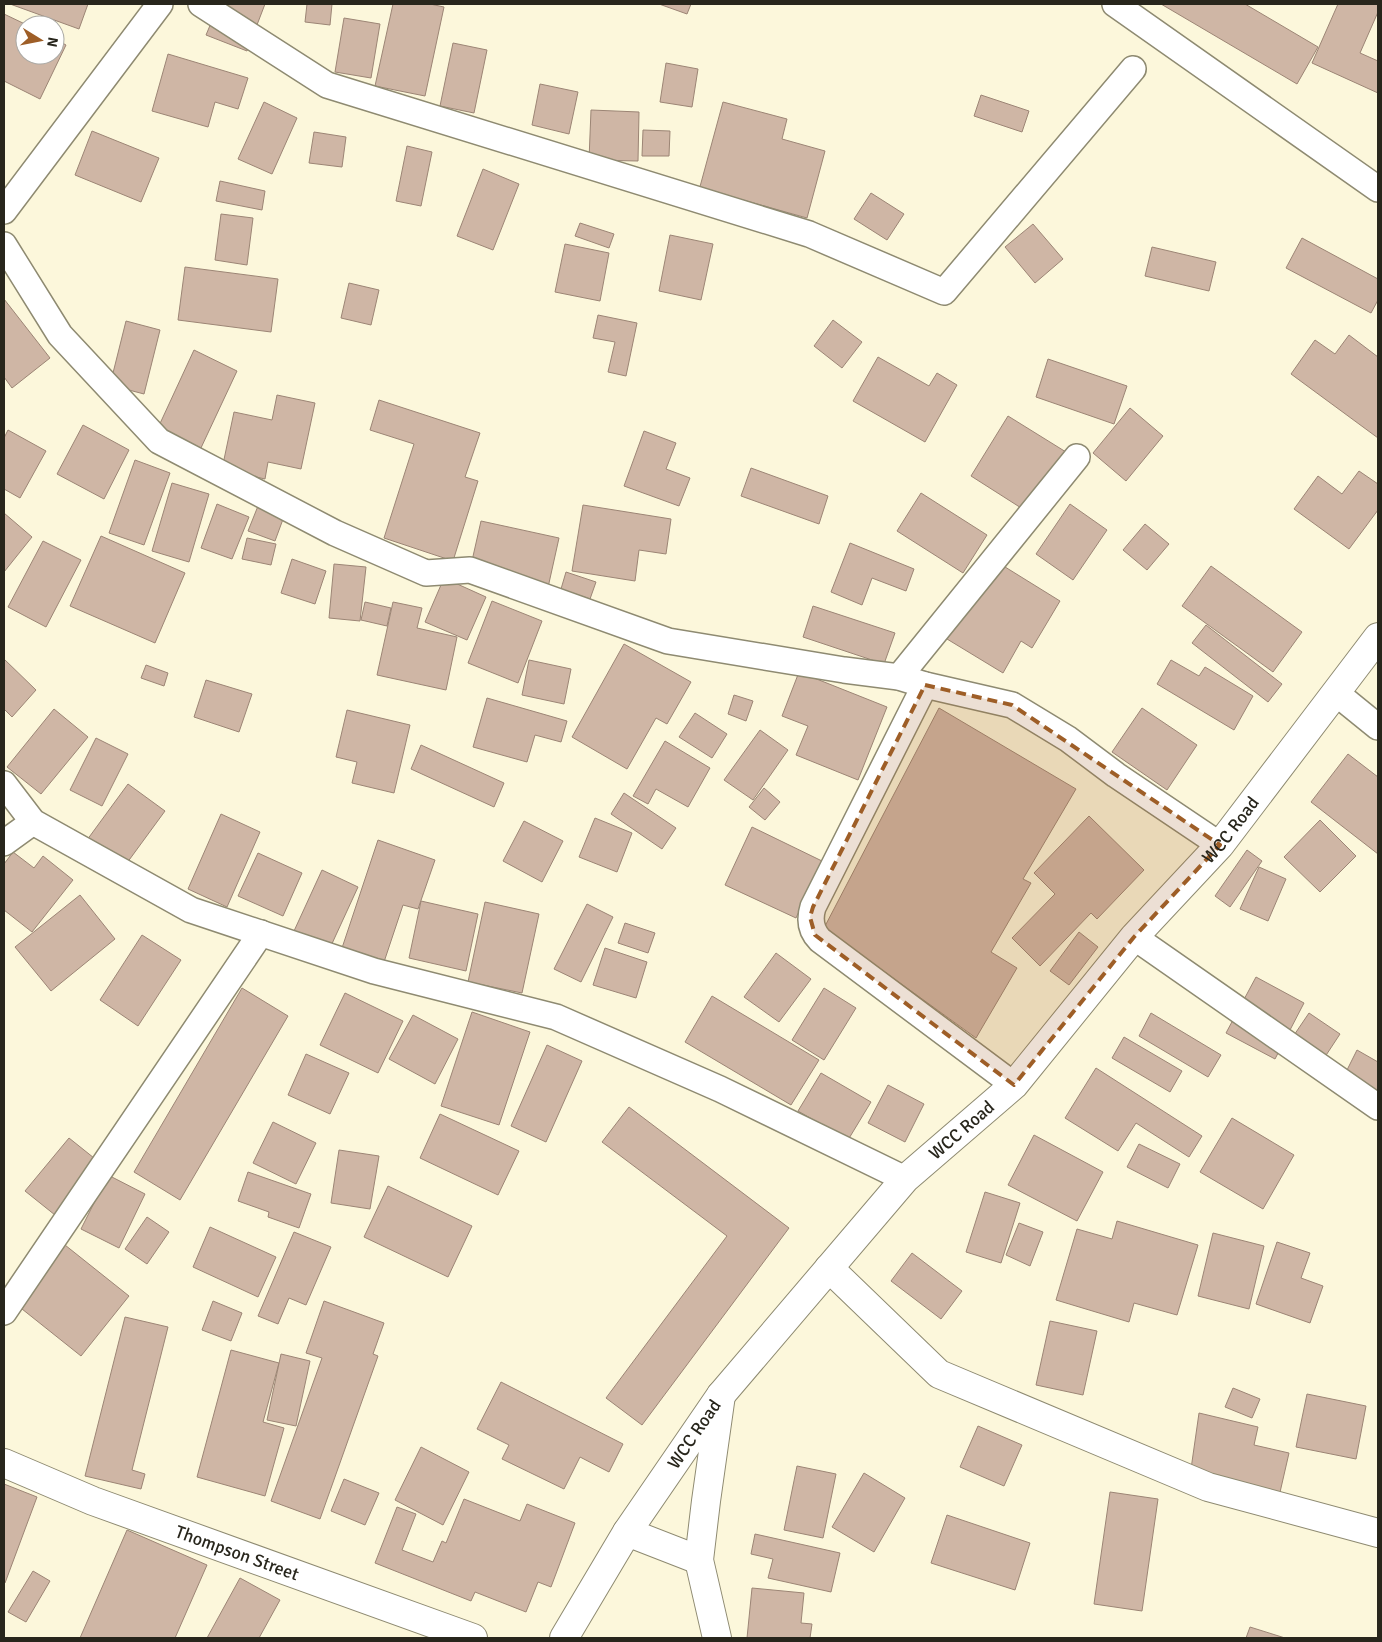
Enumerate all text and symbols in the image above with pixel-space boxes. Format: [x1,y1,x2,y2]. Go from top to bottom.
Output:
north arrow [15,15,65,65]
text: N [43,36,62,48]
street label: WCC Road [1197,792,1264,868]
street label: WCC Road [924,1096,999,1164]
street label: WCC Road [663,1395,726,1473]
street label: Thompson Street [172,1521,302,1585]

